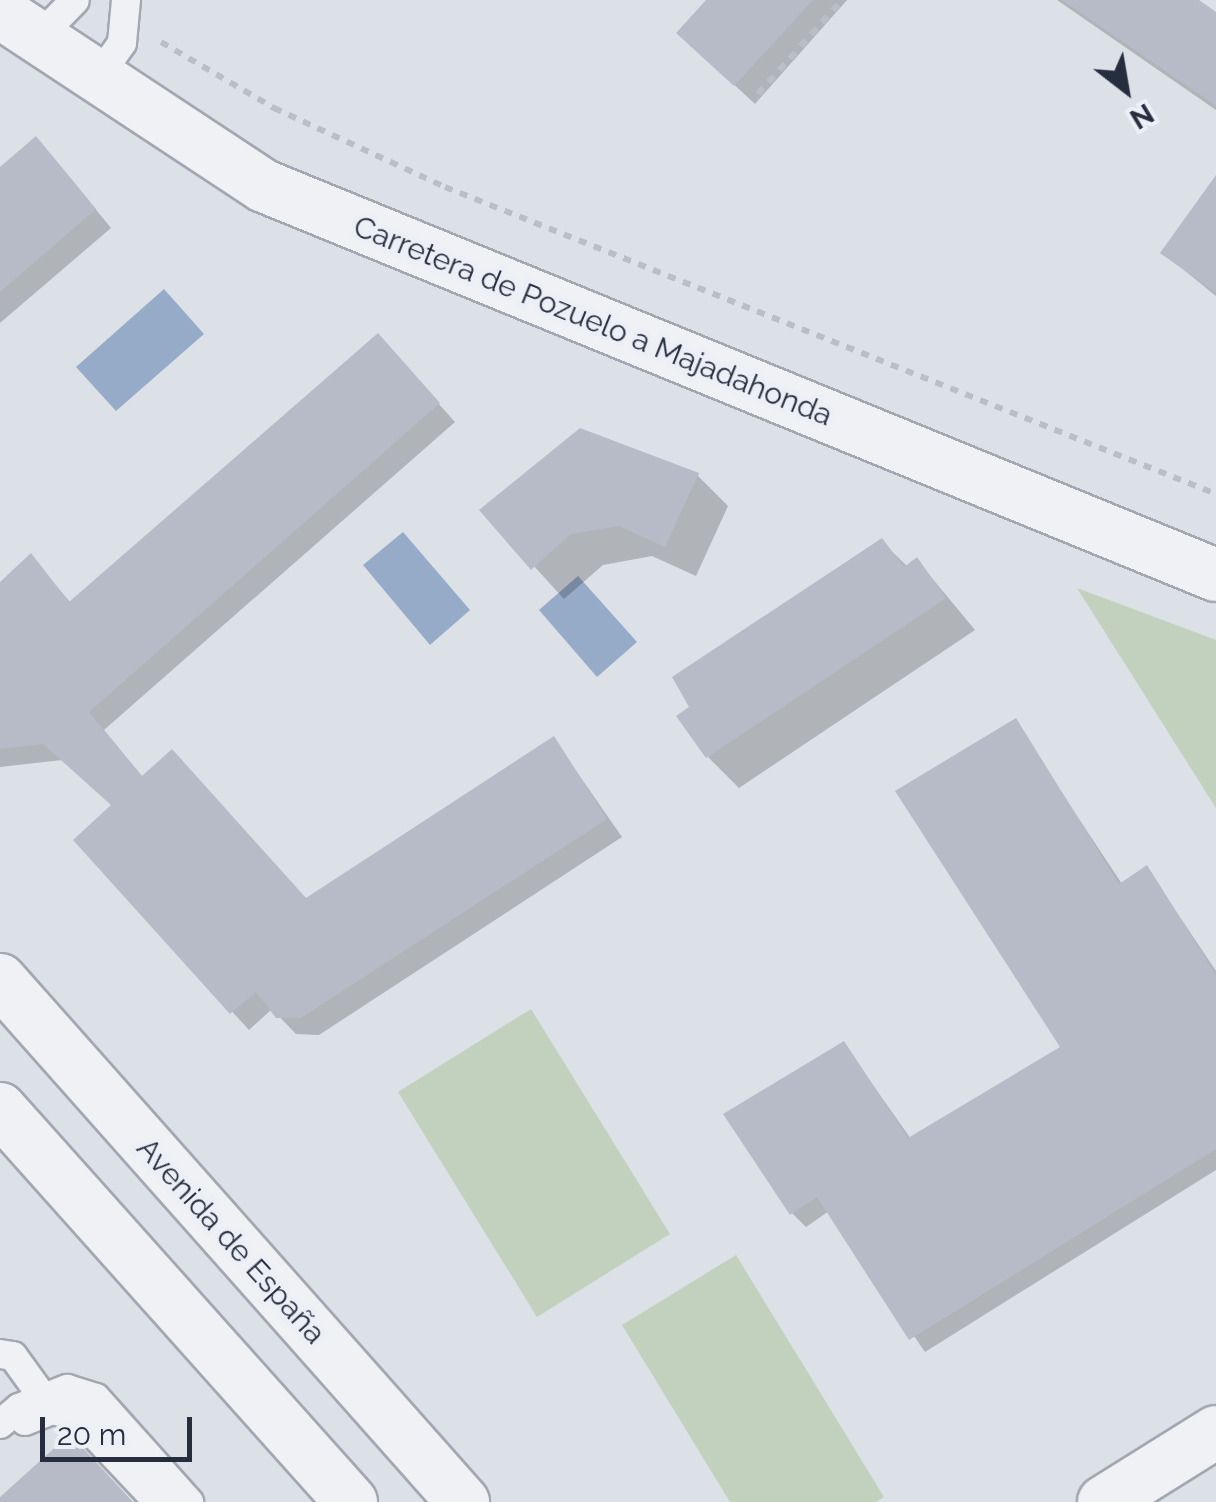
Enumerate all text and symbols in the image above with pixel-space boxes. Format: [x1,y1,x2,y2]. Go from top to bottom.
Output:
north arrow [1076,40,1176,140]
text: N [1124,96,1159,136]
street label: Carretera de Pozuelo a Majadahonda [348,208,838,434]
street label: Avenida de España [129,1131,333,1351]
scale bar [45,1397,198,1459]
text: 20 m [57,1417,126,1452]

